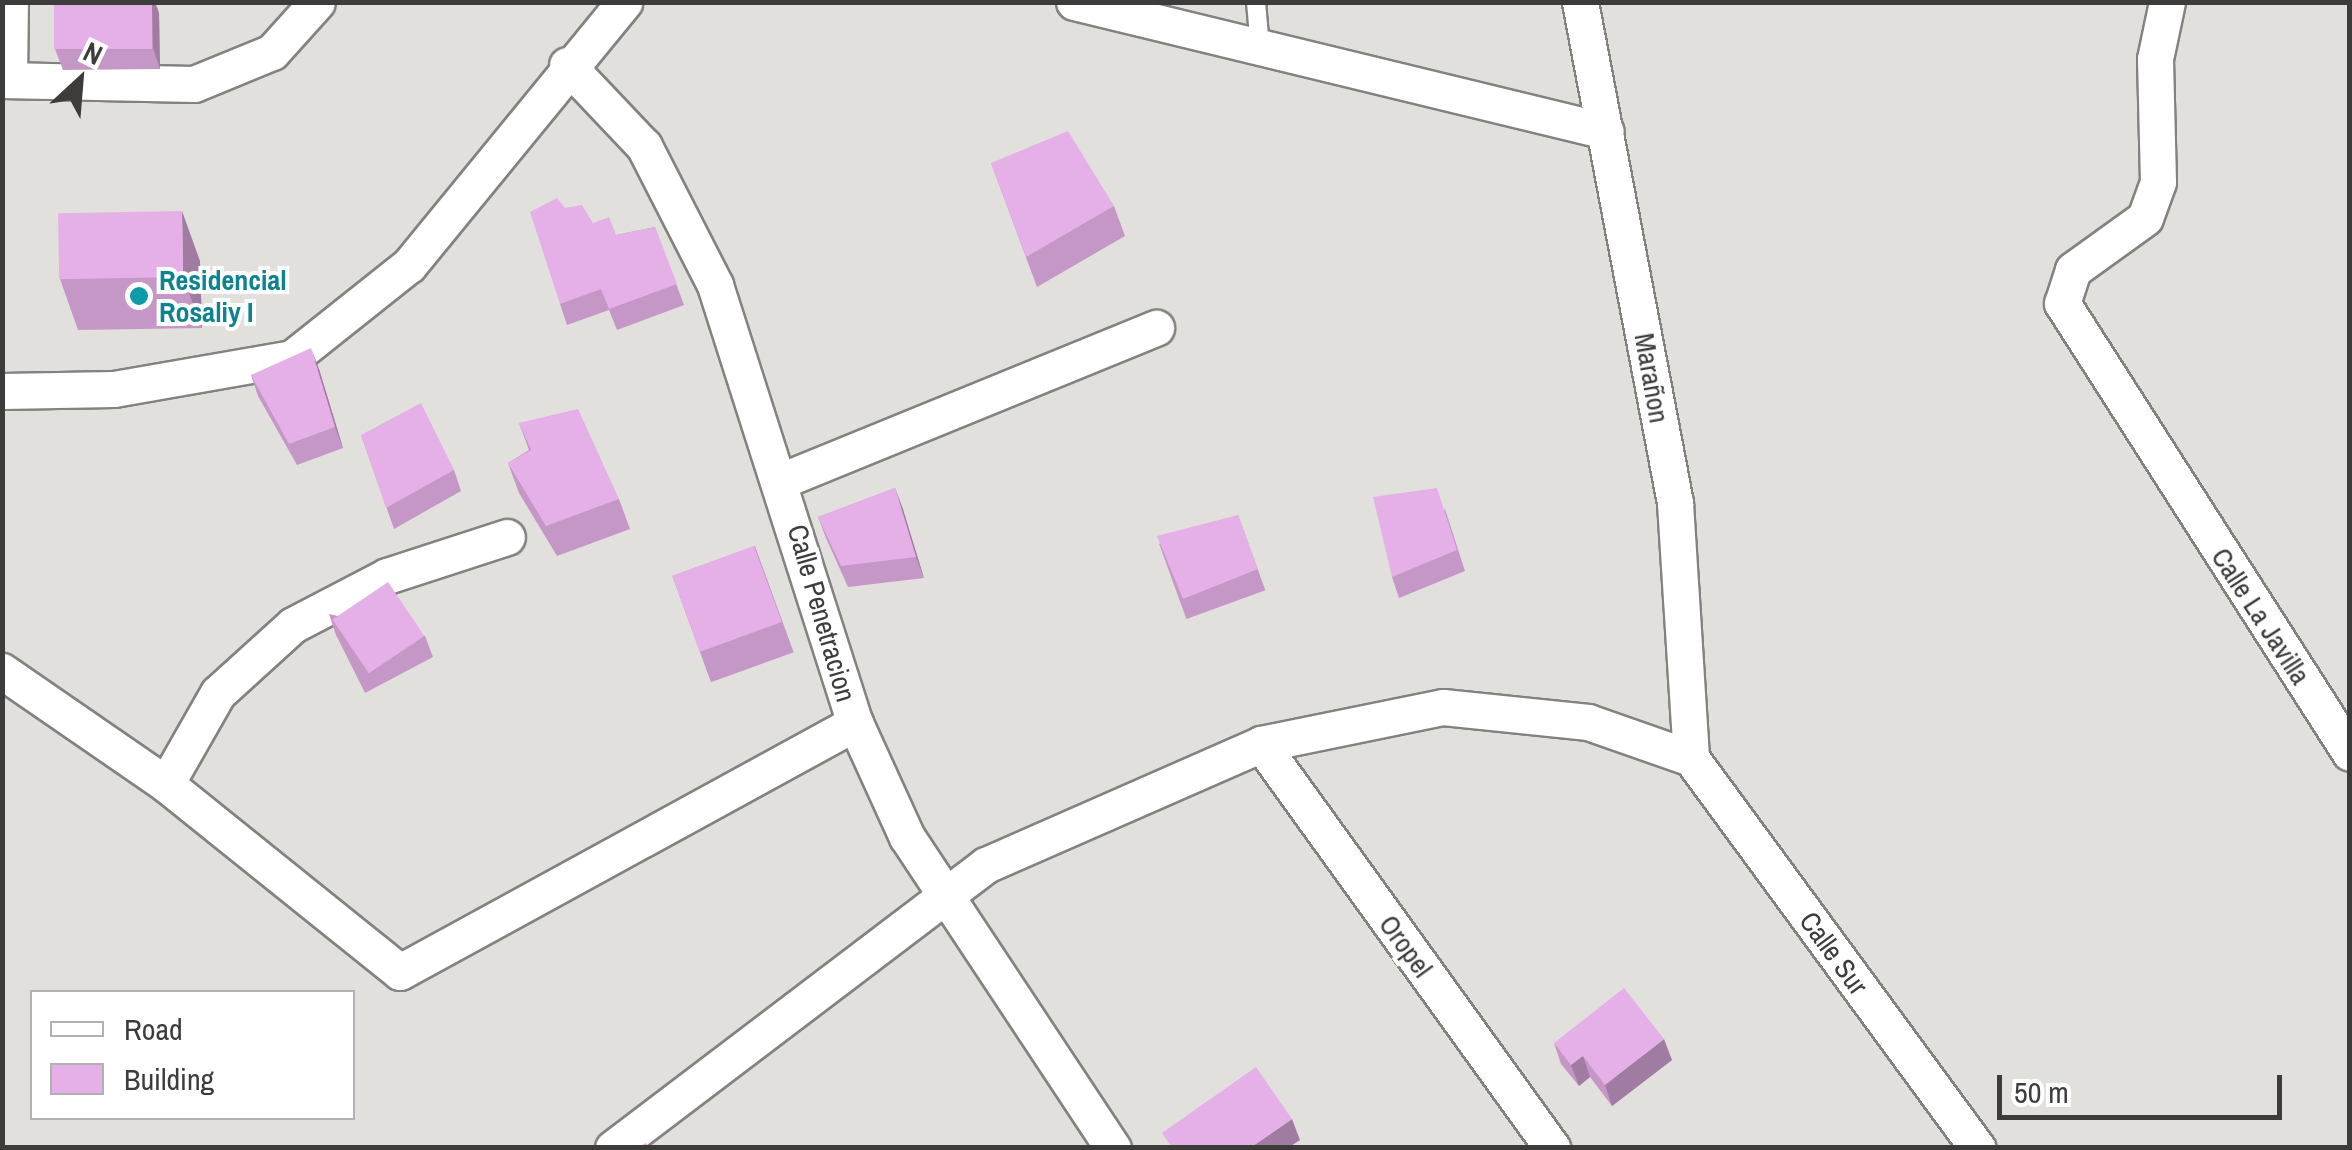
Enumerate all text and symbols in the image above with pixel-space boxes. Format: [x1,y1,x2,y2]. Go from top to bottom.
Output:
north arrow [30,30,130,130]
text: N [77,32,109,74]
place label: Residencial Rosaliy I [159,263,287,329]
marker: Residencial Rosaliy I [128,285,150,307]
street label: Marañon [1628,330,1676,426]
street label: Calle Penetracion [781,521,863,705]
street label: Calle La Javilla [2205,542,2317,690]
street label: Calle Sur [1793,905,1875,1001]
street label: Oropel [1372,908,1440,984]
legend [30,990,355,1120]
text: Road [124,1009,183,1049]
scale bar [2002,1055,2287,1117]
text: Building [124,1059,214,1099]
text: 50 m [2014,1072,2069,1112]

